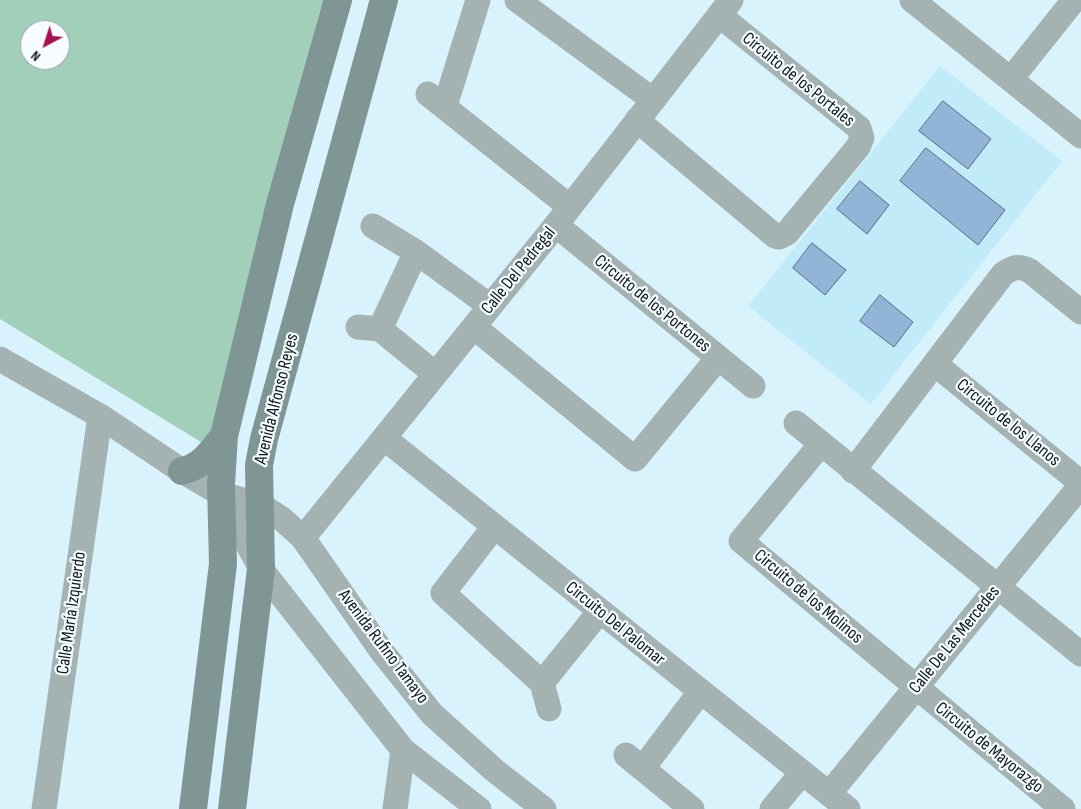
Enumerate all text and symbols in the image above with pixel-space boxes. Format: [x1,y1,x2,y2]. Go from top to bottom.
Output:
north arrow [20,20,70,70]
street label: Circuito de los Portales [737,28,859,132]
text: N [27,47,44,65]
street label: Calle Del Pedregal [477,223,561,319]
street label: Circuito de los Portones [590,251,714,357]
street label: Avenida Alfonso Reyes [250,332,304,466]
street label: Circuito de los Llanos [952,375,1064,471]
street label: Circuito de los Molinos [749,545,867,649]
street label: Calle María Izquierdo [53,550,91,676]
street label: Circuito Del Palomar [561,577,669,671]
street label: Calle De Las Mercedes [905,582,1005,698]
street label: Avenida Rufino Tamayo [333,586,433,708]
street label: Circuito de Mayorazgo [931,698,1047,798]

